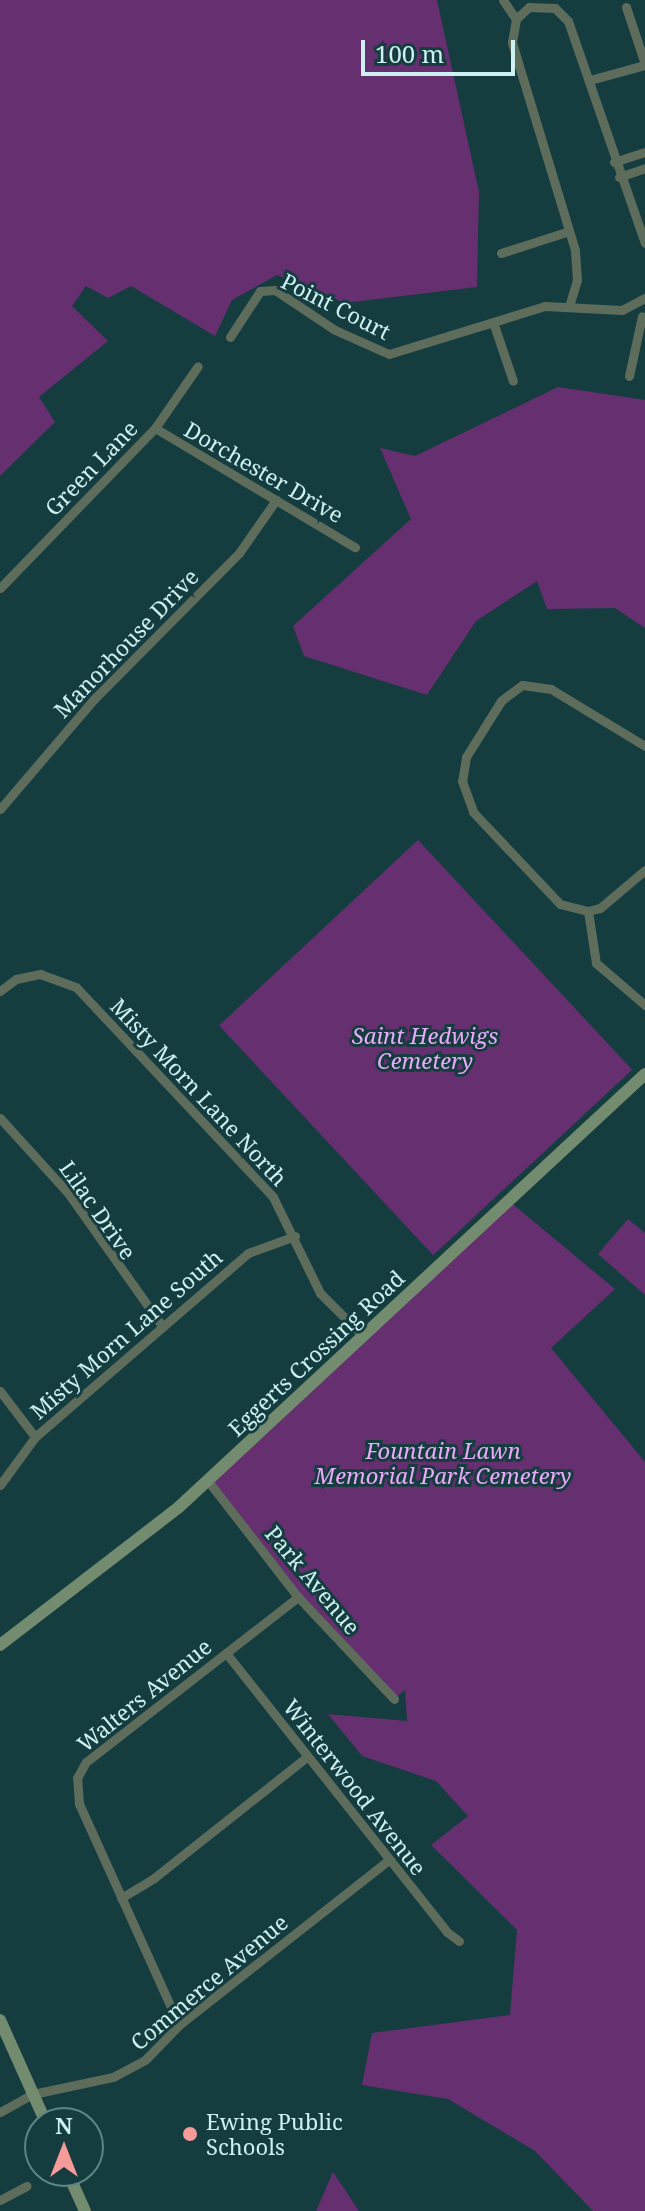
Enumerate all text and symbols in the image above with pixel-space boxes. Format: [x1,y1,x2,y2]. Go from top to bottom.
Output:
scale bar [365,24,519,74]
text: 100 m [375,37,444,70]
street label: Point Court [277,267,395,345]
street label: Green Lane [39,415,143,521]
street label: Dorchester Drive [180,416,348,528]
street label: Manorhouse Drive [48,563,204,723]
street label: Misty Morn Lane North [105,993,293,1191]
park label: Saint Hedwigs Cemetery [352,1022,498,1074]
street label: Lilac Drive [54,1156,142,1264]
street label: Misty Morn Lane South [25,1244,227,1424]
street label: Eggerts Crossing Road [222,1265,410,1441]
park label: Fountain Lawn Memorial Park Cemetery [315,1437,571,1488]
street label: Park Avenue [260,1520,366,1640]
street label: Walters Avenue [72,1633,216,1757]
street label: Winterwood Avenue [278,1694,432,1880]
street label: Commerce Avenue [125,1909,293,2055]
north arrow [24,2107,104,2187]
place label: Ewing Public Schools [206,2108,343,2160]
text: N [55,2110,73,2140]
marker: Ewing Public Schools [181,2125,199,2143]

